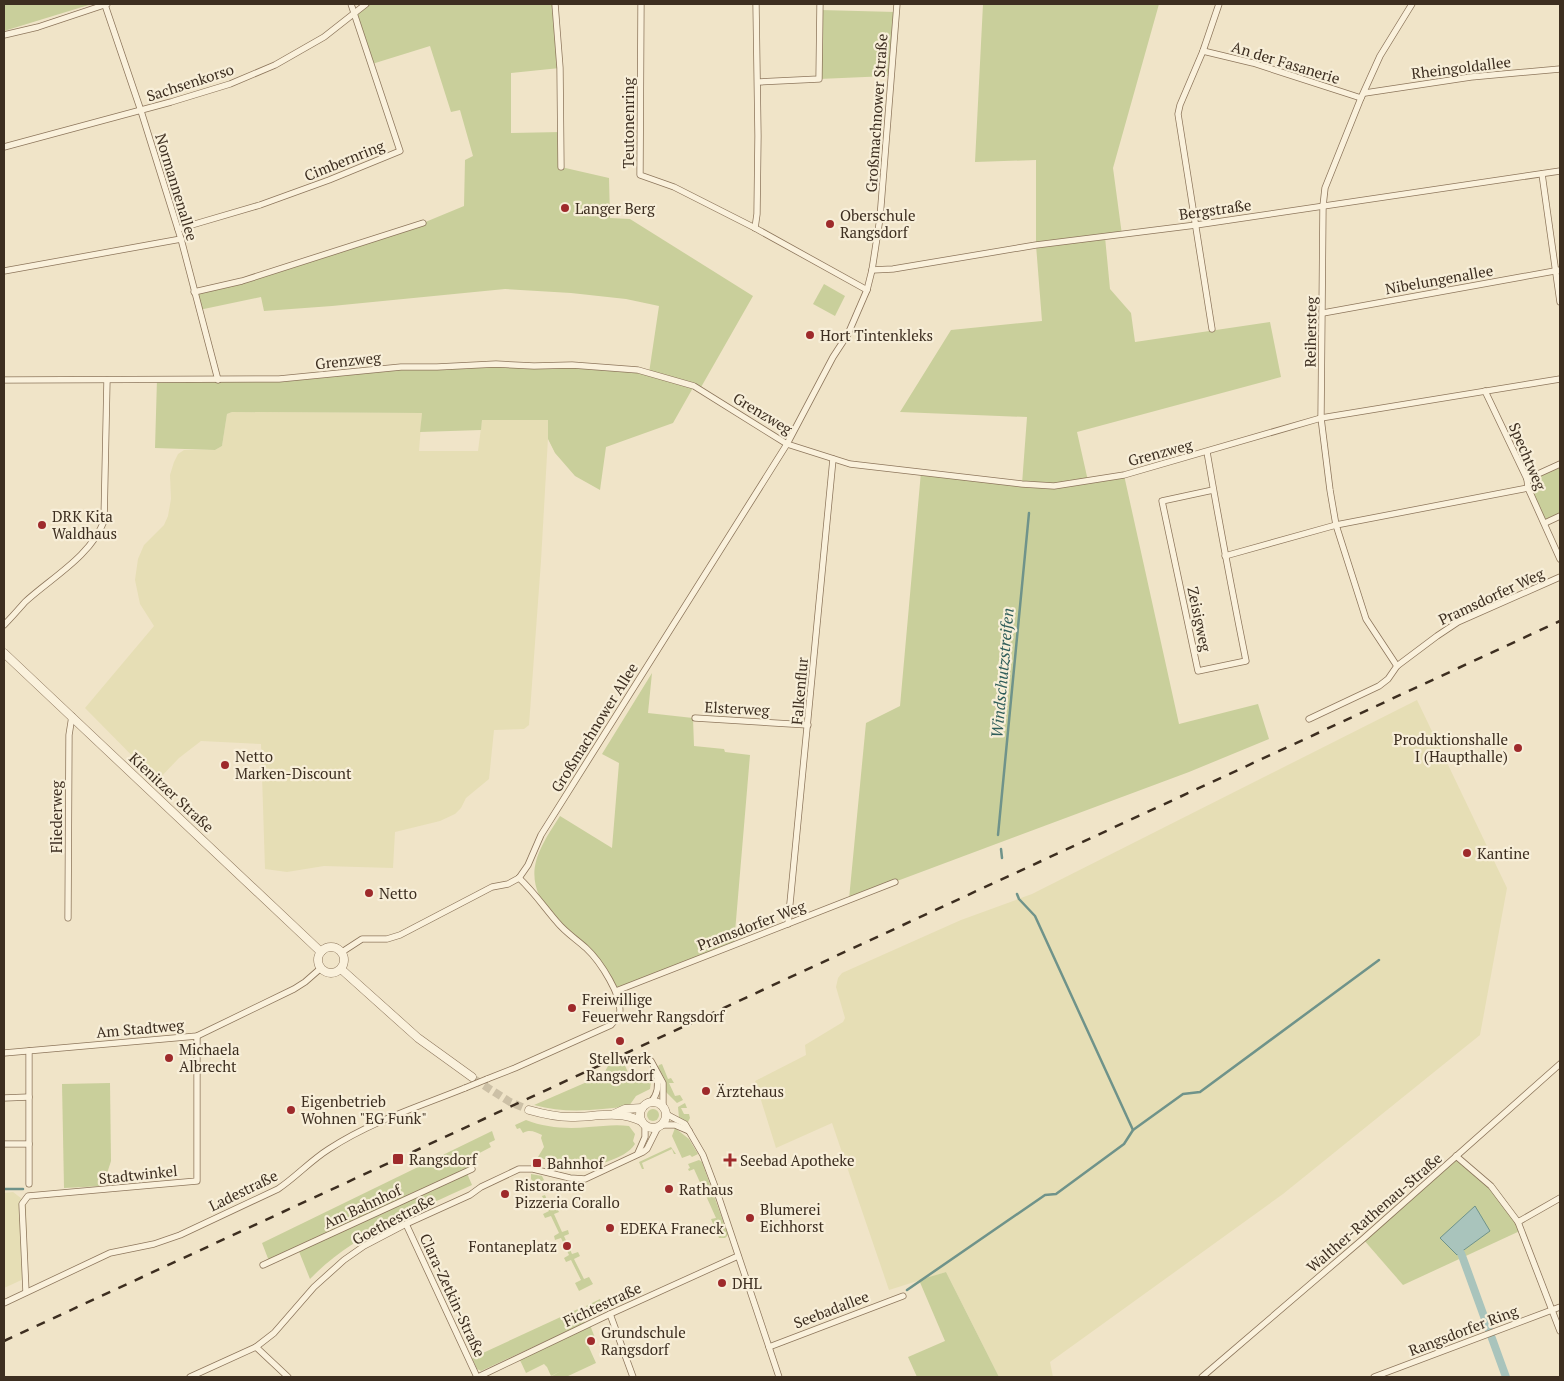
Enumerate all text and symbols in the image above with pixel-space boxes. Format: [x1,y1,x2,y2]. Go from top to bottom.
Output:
street label: Großmachnower Straße [860,33,892,193]
street label: An der Fasanerie [1229,36,1343,88]
street label: Rheingoldallee [1410,51,1512,83]
street label: Sachsenkorso [144,58,236,106]
street label: Teutonenring [618,76,638,168]
street label: Normannenallee [151,131,203,243]
street label: Cimbernring [301,134,388,185]
street label: Bergstraße [1177,194,1253,224]
place label: Langer Berg [575,198,656,218]
marker: Langer Berg [559,202,571,214]
place label: Oberschule Rangsdorf [840,205,916,242]
marker: Oberschule Rangsdorf [824,218,836,230]
street label: Nibelungenallee [1383,260,1495,298]
street label: Reihersteg [1299,295,1321,368]
place label: Hort Tintenkleks [820,325,933,345]
marker: Hort Tintenkleks [804,329,816,341]
street label: Grenzweg [314,346,383,373]
street label: Grenzweg [730,387,797,439]
street label: Spechtweg [1505,419,1552,494]
street label: Grenzweg [1126,434,1195,470]
place label: DRK Kita Waldhaus [52,506,117,543]
marker: DRK Kita Waldhaus [36,519,48,531]
street label: Pramsdorfer Weg [1435,562,1548,629]
street label: Zeisigweg [1183,585,1217,654]
water label: Windschutzstreifen [985,607,1019,739]
street label: Falkenflur [786,656,812,726]
street label: Großmachnower Allee [546,658,642,796]
street label: Elsterweg [704,696,771,720]
place label: Produktionshalle I (Haupthalle) [1394,729,1508,766]
marker: Produktionshalle I (Haupthalle) [1512,742,1524,754]
place label: Netto Marken-Discount [235,746,352,783]
street label: Kienitzer Straße [125,748,219,836]
marker: Netto Marken-Discount [219,759,231,771]
street label: Fliederweg [46,780,66,853]
place label: Kantine [1477,843,1530,863]
marker: Kantine [1461,847,1473,859]
place label: Netto [379,883,417,903]
marker: Netto [363,887,375,899]
street label: Pramsdorfer Weg [694,895,809,955]
place label: Freiwillige Feuerwehr Rangsdorf [582,989,725,1026]
marker: Freiwillige Feuerwehr Rangsdorf [566,1002,578,1014]
street label: Am Stadtweg [95,1014,186,1042]
marker: Stellwerk Rangsdorf [614,1035,626,1047]
place label: Michaela Albrecht [179,1039,240,1076]
place label: Stellwerk Rangsdorf [586,1048,655,1085]
marker: Michaela Albrecht [163,1052,175,1064]
place label: Ärztehaus [716,1081,784,1101]
marker: Ärztehaus [700,1085,712,1097]
place label: Eigenbetrieb Wohnen "EG Funk" [301,1091,427,1128]
marker: Eigenbetrieb Wohnen "EG Funk" [285,1104,297,1116]
street label: Walther-Rathenau-Straße [1302,1148,1446,1276]
place label: Rangsdorf [409,1149,478,1169]
place label: Seebad Apotheke [740,1150,854,1170]
marker: Rangsdorf [391,1152,405,1166]
place label: Bahnhof [547,1153,605,1173]
marker: Seebad Apotheke [724,1154,736,1166]
marker: Bahnhof [531,1157,543,1169]
street label: Stadtwinkel [98,1160,178,1188]
street label: Ladestraße [205,1165,281,1215]
place label: Ristorante Pizzeria Corallo [515,1175,620,1212]
street label: Am Bahnhof [320,1179,405,1233]
place label: Rathaus [679,1179,733,1199]
marker: Rathaus [663,1183,675,1195]
marker: Ristorante Pizzeria Corallo [499,1188,511,1200]
street label: Goethestraße [348,1189,438,1249]
place label: Blumerei Eichhorst [760,1199,824,1236]
marker: Blumerei Eichhorst [744,1212,756,1224]
place label: EDEKA Franeck [620,1218,724,1238]
marker: EDEKA Franeck [604,1222,616,1234]
street label: Clara-Zetkin-Straße [416,1230,490,1360]
place label: Fontaneplatz [469,1236,557,1256]
marker: Fontaneplatz [561,1240,573,1252]
place label: DHL [732,1273,762,1293]
street label: Fichtestraße [560,1277,644,1331]
marker: DHL [716,1277,728,1289]
street label: Seebadallee [791,1286,871,1332]
street label: Rangsdorfer Ring [1406,1300,1522,1360]
place label: Grundschule Rangsdorf [601,1322,686,1359]
marker: Grundschule Rangsdorf [585,1335,597,1347]

